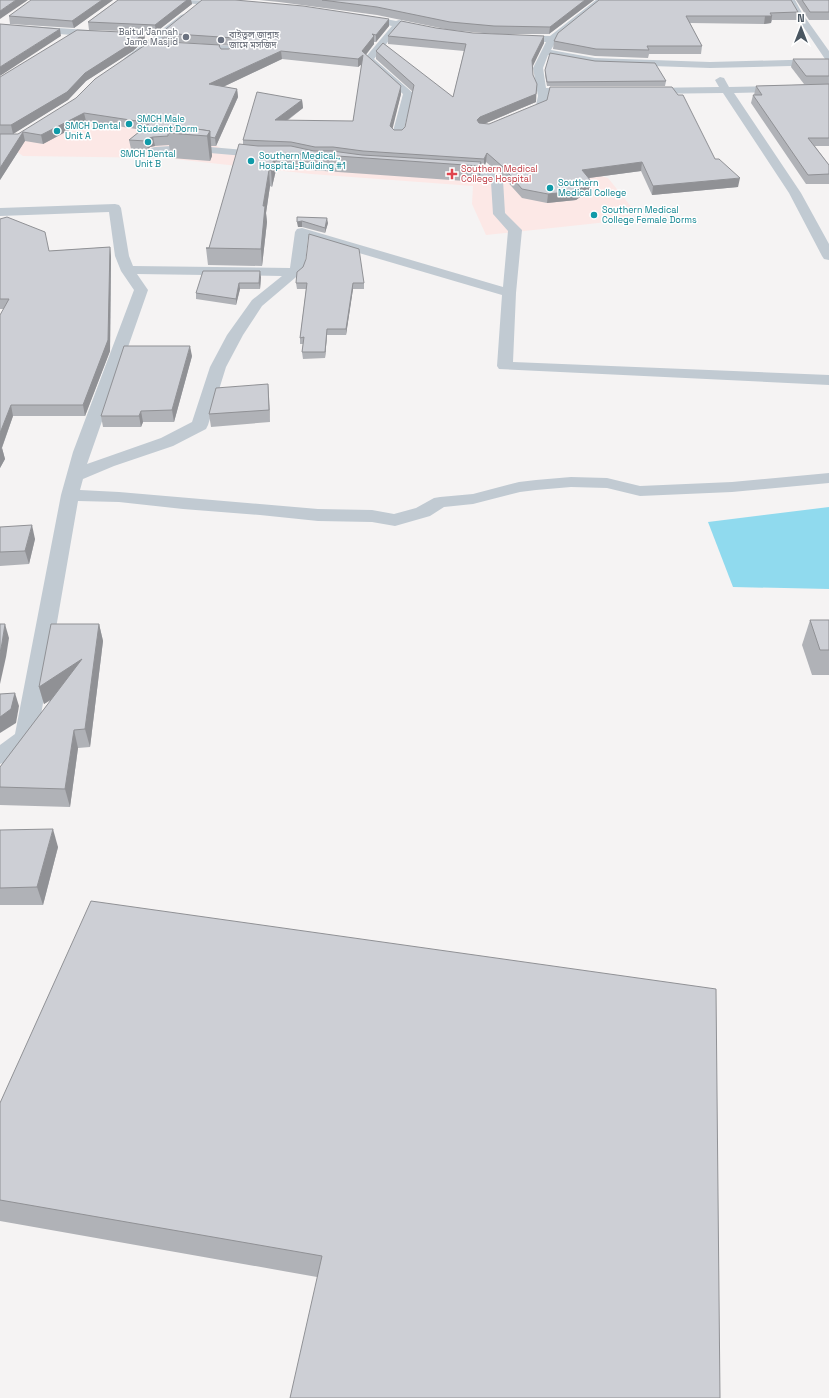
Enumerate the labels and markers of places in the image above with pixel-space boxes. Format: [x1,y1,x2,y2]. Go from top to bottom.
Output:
place label: Baitul Jannah Jame Masjid [118,26,178,48]
place label: বাইতুল জান্নাহ জামে মসজিদ [228,29,279,51]
marker: Baitul Jannah Jame Masjid [181,32,191,42]
marker: বাইতুল জান্নাহ জামে মসজিদ [216,35,226,45]
place label: SMCH Male Student Dorm [137,113,198,135]
marker: SMCH Male Student Dorm [124,119,134,129]
place label: SMCH Dental Unit A [65,120,120,142]
marker: SMCH Dental Unit A [52,126,62,136]
marker: SMCH Dental Unit B [143,137,153,147]
place label: SMCH Dental Unit B [120,148,176,170]
place label: Southern Medical., Hospital-Building #1 [259,150,346,172]
marker: Southern Medical., Hospital-Building #1 [246,156,256,166]
place label: Southern Medical College Hospital [461,163,538,185]
marker: Southern Medical College Hospital [446,168,458,180]
place label: Southern Medical College [558,177,626,199]
marker: Southern Medical College [545,183,555,193]
place label: Southern Medical College Female Dorms [602,204,697,226]
marker: Southern Medical College Female Dorms [589,210,599,220]

